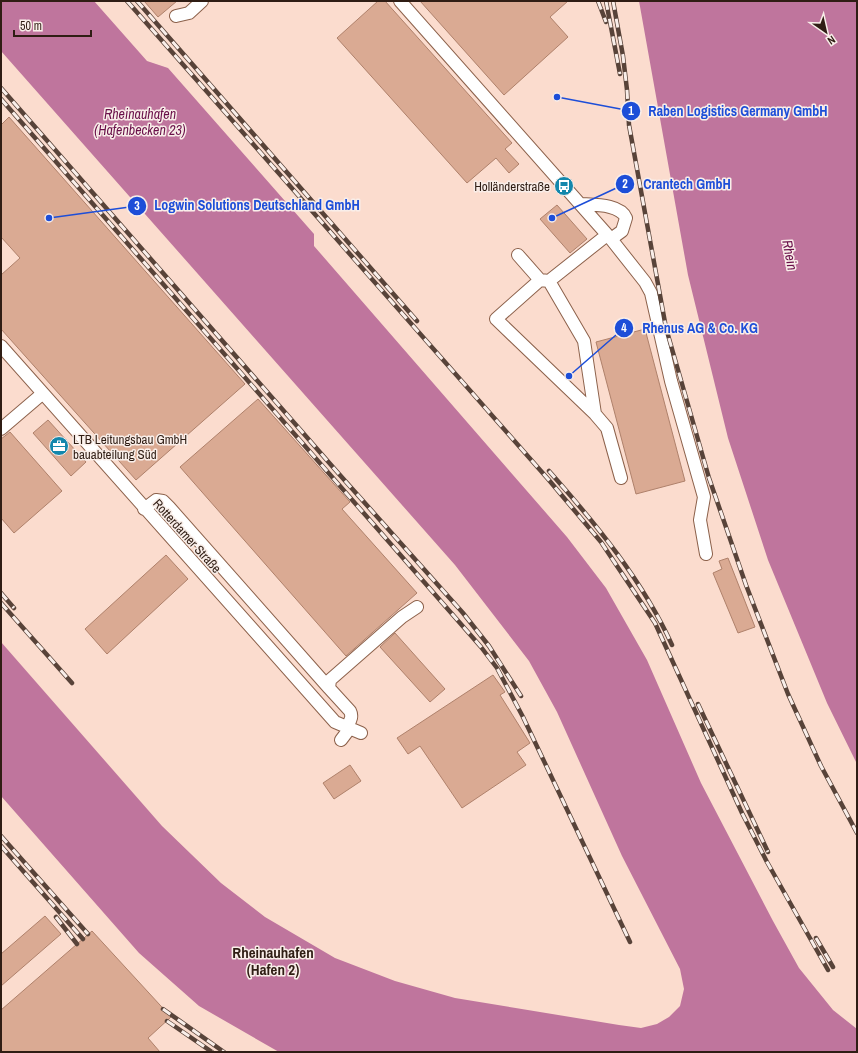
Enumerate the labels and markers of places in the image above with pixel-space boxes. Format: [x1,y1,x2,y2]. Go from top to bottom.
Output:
callout: Raben Logistics Germany GmbH [621,98,836,124]
callout: Crantech GmbH [615,171,738,197]
bus stop icon: Holländerstraße [553,175,575,197]
place label: Holländerstraße [474,178,550,195]
callout: Logwin Solutions Deutschland GmbH [127,193,368,219]
callout: Rhenus AG & Co. KG [614,315,766,341]
place label: LTB Leitungsbau GmbH bauabteilung Süd [73,431,187,463]
office icon: LTB Leitungsbau GmbH bauabteilung Süd [48,435,70,457]

